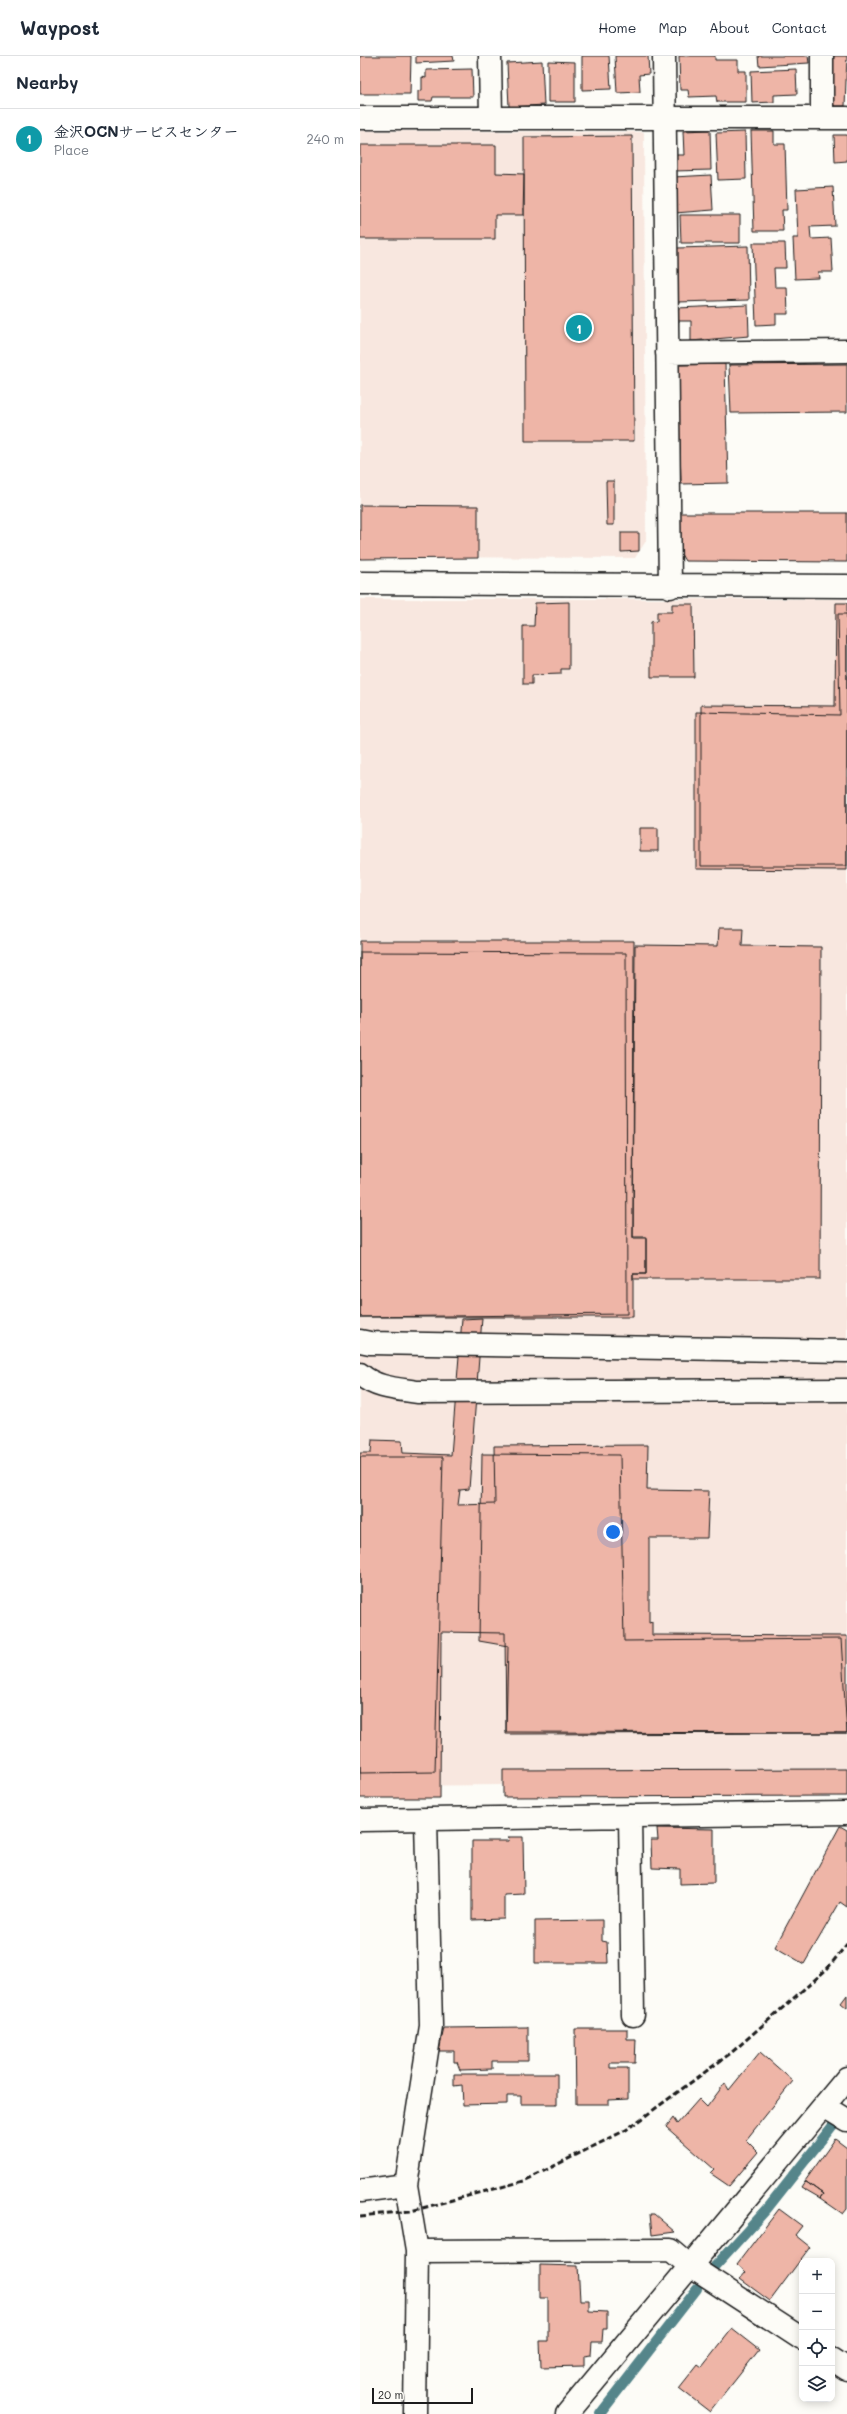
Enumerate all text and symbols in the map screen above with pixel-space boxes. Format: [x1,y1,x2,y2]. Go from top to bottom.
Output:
text: Waypost [20,15,100,40]
text: Home [598,18,636,37]
text: Map [658,18,687,37]
text: About [709,18,750,37]
text: Contact [772,18,827,37]
text: Nearby [16,71,78,93]
text: 金沢OCNサービスセンター [54,121,238,141]
text: 1 [26,130,32,147]
text: 240 m [307,130,344,147]
text: Place [54,141,89,158]
pin: 1 [566,313,592,343]
your location [603,1522,623,1542]
map controls [799,2258,835,2402]
button: + [799,2258,835,2294]
button: − [799,2294,835,2330]
button: locate [799,2330,835,2366]
button: layers [799,2366,835,2402]
scale bar [372,2386,473,2405]
text: 20 m [378,2387,403,2402]

